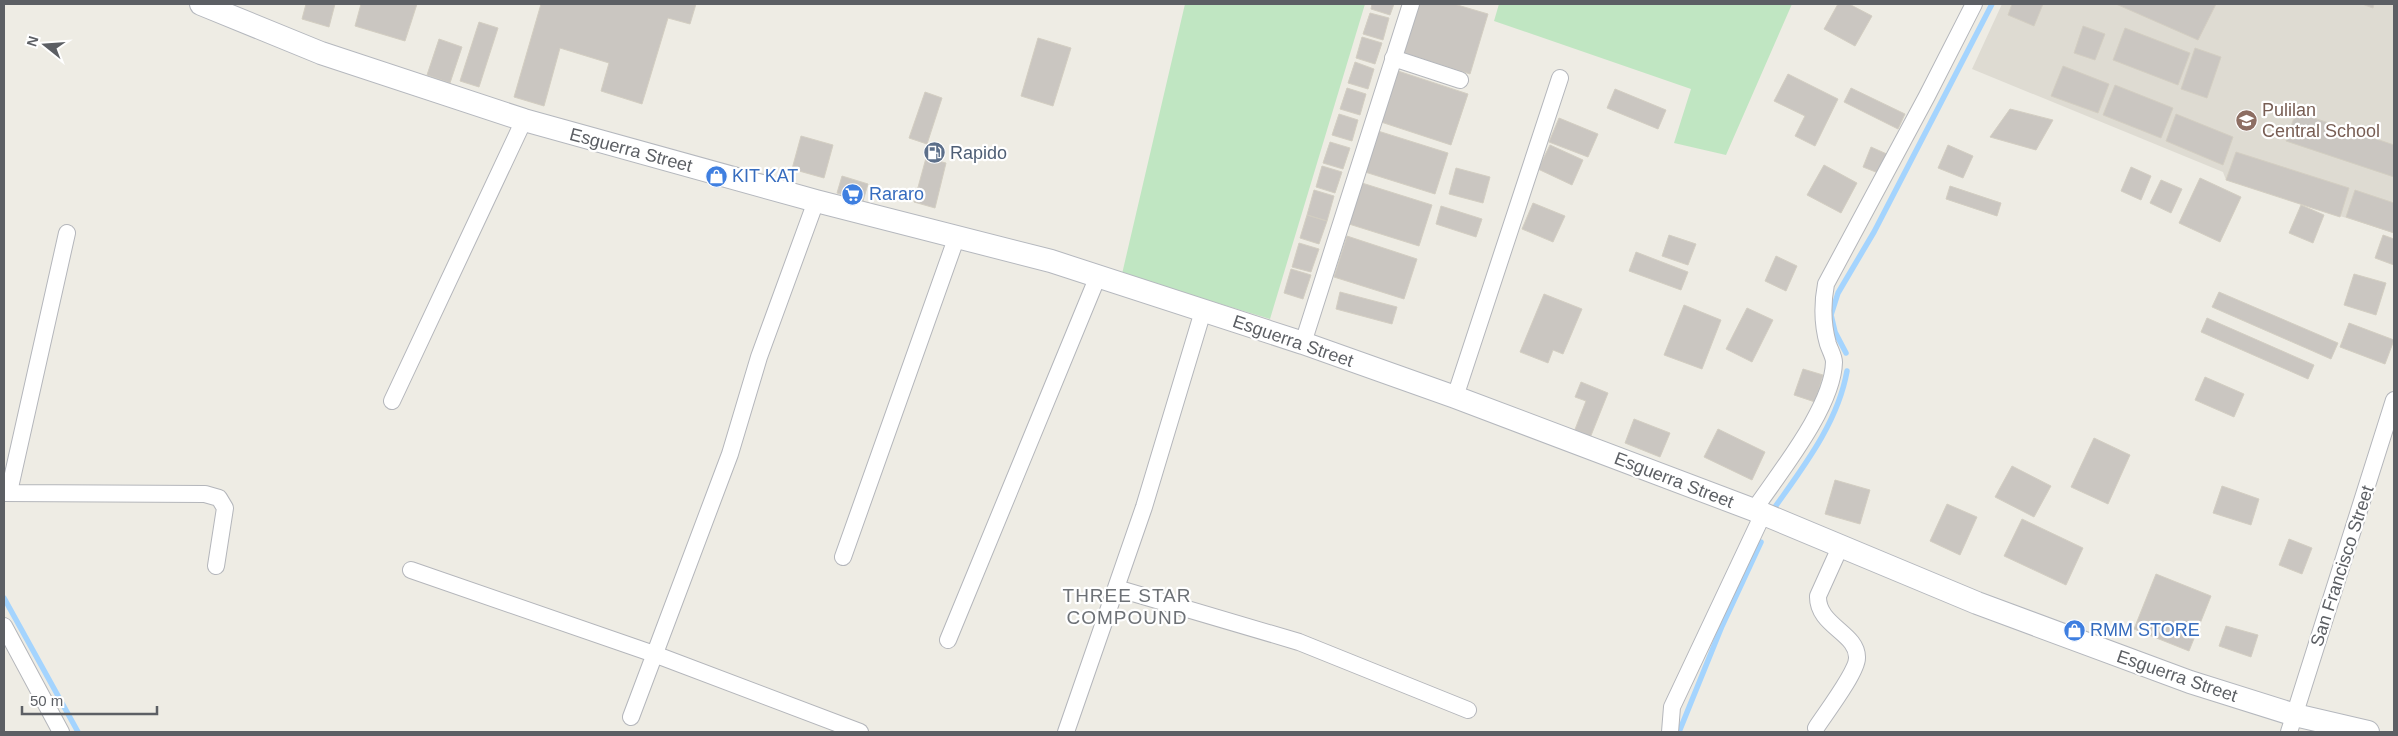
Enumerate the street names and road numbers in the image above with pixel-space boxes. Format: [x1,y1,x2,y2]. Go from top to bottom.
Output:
street label: Esguerra Street [568,124,694,176]
street label: Esguerra Street [1230,311,1356,371]
street label: Esguerra Street [1612,448,1736,512]
street label: San Francisco Street [2307,483,2377,649]
street label: Esguerra Street [2114,646,2240,706]

